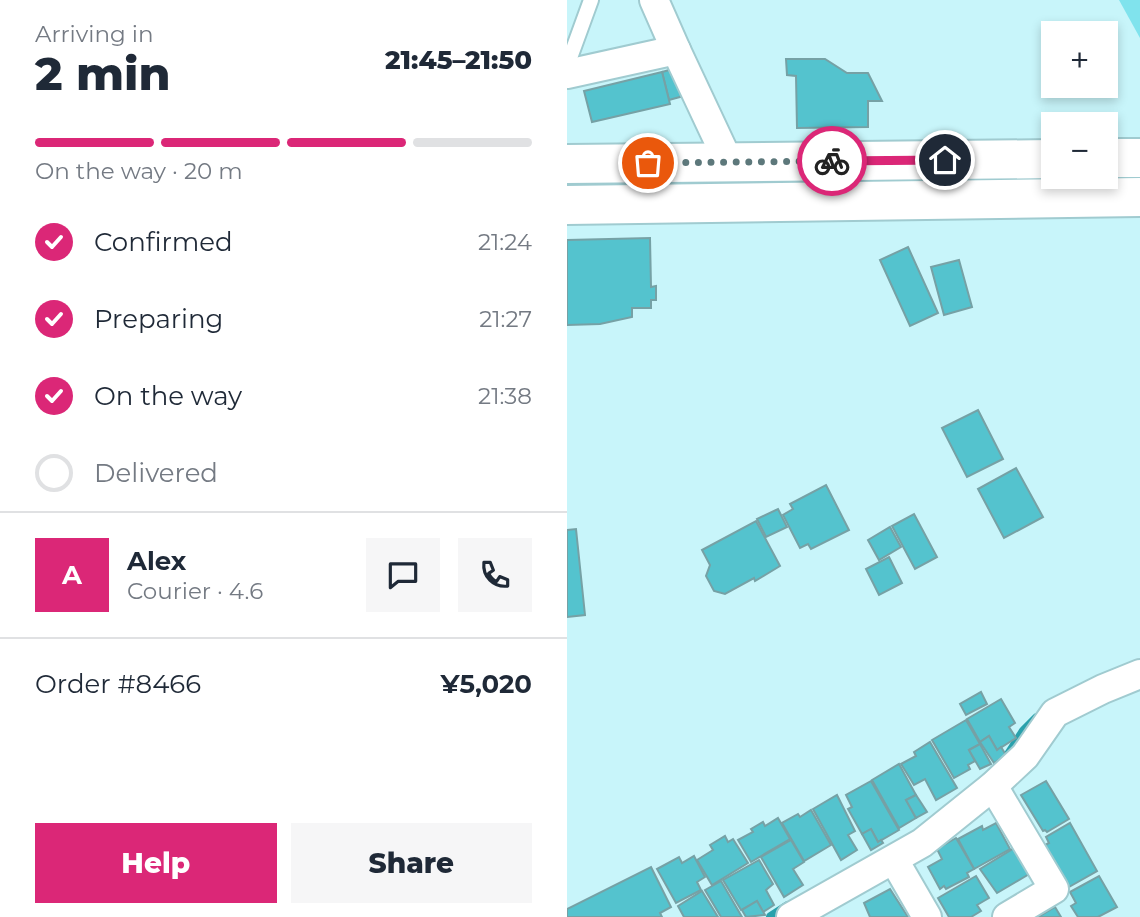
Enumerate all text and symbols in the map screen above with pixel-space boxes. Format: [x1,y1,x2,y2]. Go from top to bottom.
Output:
text: Arriving in [35,20,154,48]
map controls [1041,21,1118,189]
button: + [1041,21,1118,98]
text: 21:45–21:50 [385,44,532,76]
text: 2 min [35,45,170,102]
button: − [1041,112,1118,189]
courier [797,126,867,196]
pin [915,130,975,190]
pin [618,133,678,193]
icon: home [926,141,964,179]
icon: bike [813,142,851,180]
icon: bag [629,144,667,182]
text: On the way · 20 m [35,157,243,185]
icon: check [35,223,73,261]
text: Confirmed [94,226,233,258]
text: 21:24 [478,228,532,256]
icon: check [35,300,73,338]
text: Preparing [94,303,223,335]
text: 21:27 [479,305,532,333]
icon: check [35,377,73,415]
text: On the way [94,380,242,412]
text: 21:38 [478,382,532,410]
text: Delivered [94,457,218,489]
button: chat [366,538,440,612]
button: phone [458,538,532,612]
text: Alex [127,545,186,577]
text: A [62,559,82,591]
text: Courier · 4.6 [127,577,263,605]
text: Order #8466 [35,668,201,700]
text: ¥5,020 [440,668,532,700]
button: Help [35,823,277,903]
button: Share [291,823,532,903]

